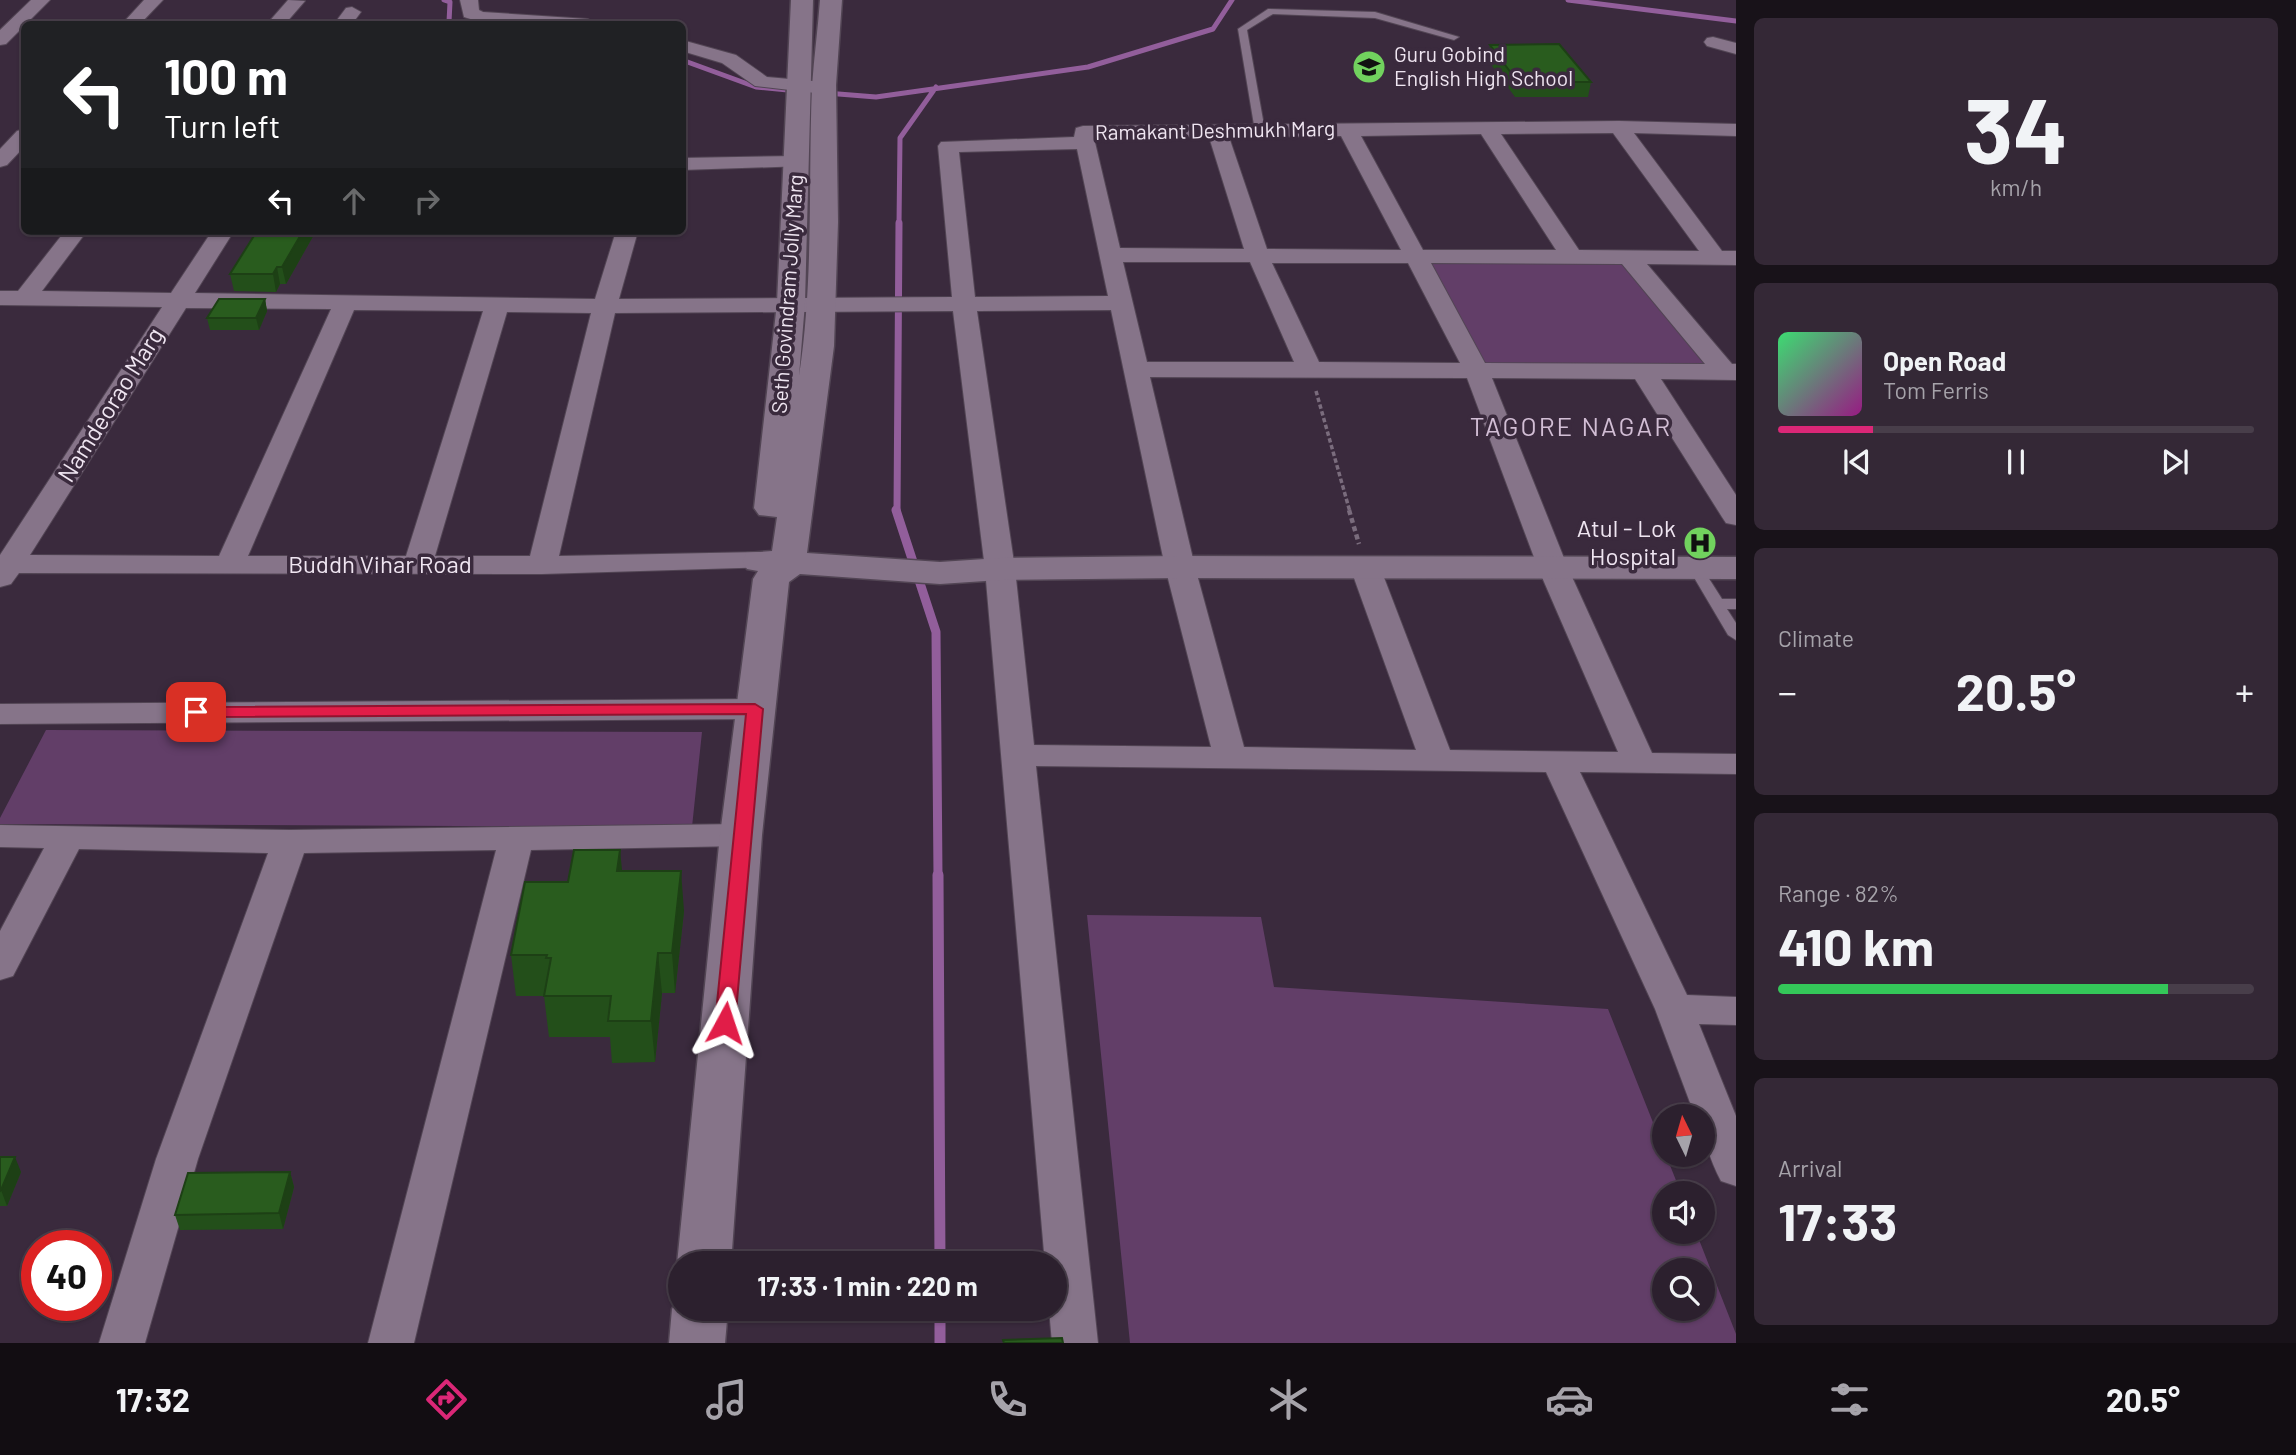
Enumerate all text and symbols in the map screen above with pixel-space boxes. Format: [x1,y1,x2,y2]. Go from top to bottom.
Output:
place label: Guru Gobind English High School [1394,41,1573,90]
text: 100 m [164,46,288,105]
school or university icon: Guru Gobind English High School [1350,48,1388,86]
icon: left [49,49,140,140]
text: 34 [1964,73,2068,182]
text: Turn left [164,106,281,144]
street label: Ramakant Deshmukh Marg [1095,115,1335,144]
street label: Seth Govindram Jolly Marg [766,173,807,414]
text: km/h [1990,173,2042,201]
icon: left [262,182,300,220]
icon: ahead [335,182,373,220]
icon: right [408,182,446,220]
street label: Namdeorao Marg [51,322,169,487]
text: Open Road [1883,345,2006,376]
text: Tom Ferris [1883,376,1989,404]
district label: TAGORE NAGAR [1470,410,1672,441]
icon: previous [1838,443,1876,481]
icon: pause [1997,443,2035,481]
icon: next [2156,443,2194,481]
place label: Atul - Lok Hospital [1577,513,1676,570]
hospital icon: Atul - Lok Hospital [1681,524,1719,562]
street label: Buddh Vihar Road [288,549,472,578]
text: Climate [1778,624,1854,652]
text: 20.5° [1956,659,2076,721]
text: − [1778,668,1797,714]
text: + [2235,668,2254,714]
pin [166,682,226,742]
icon: arrive [177,693,215,731]
text: Range · 82% [1778,879,1899,907]
text: 410 km [1778,914,1934,976]
position arrow [688,986,762,1060]
north arrow [1652,1104,1715,1167]
map controls [1652,1104,1715,1321]
text: Arrival [1778,1154,1842,1182]
button: sound [1652,1181,1715,1244]
text: 17:33 [1778,1189,1897,1251]
speed limit sign: 40 [21,1230,112,1321]
button: search [1652,1258,1715,1321]
text: 17:33 · 1 min · 220 m [757,1270,978,1301]
icon: directions [422,1375,471,1424]
icon: music [702,1375,751,1424]
icon: phone [983,1375,1032,1424]
icon: climate [1264,1375,1313,1424]
icon: car [1545,1375,1594,1424]
icon: filters [1825,1375,1874,1424]
text: 17:32 [116,1380,190,1418]
text: 20.5° [2106,1380,2180,1418]

